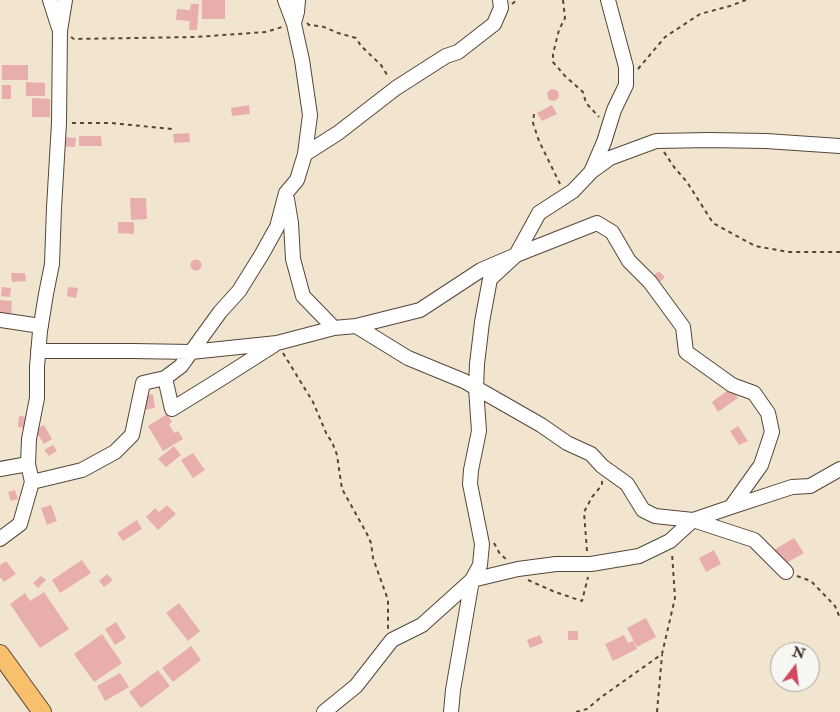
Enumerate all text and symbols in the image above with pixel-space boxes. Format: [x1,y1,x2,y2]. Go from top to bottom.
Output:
north arrow [770,642,820,692]
text: N [790,643,807,663]

